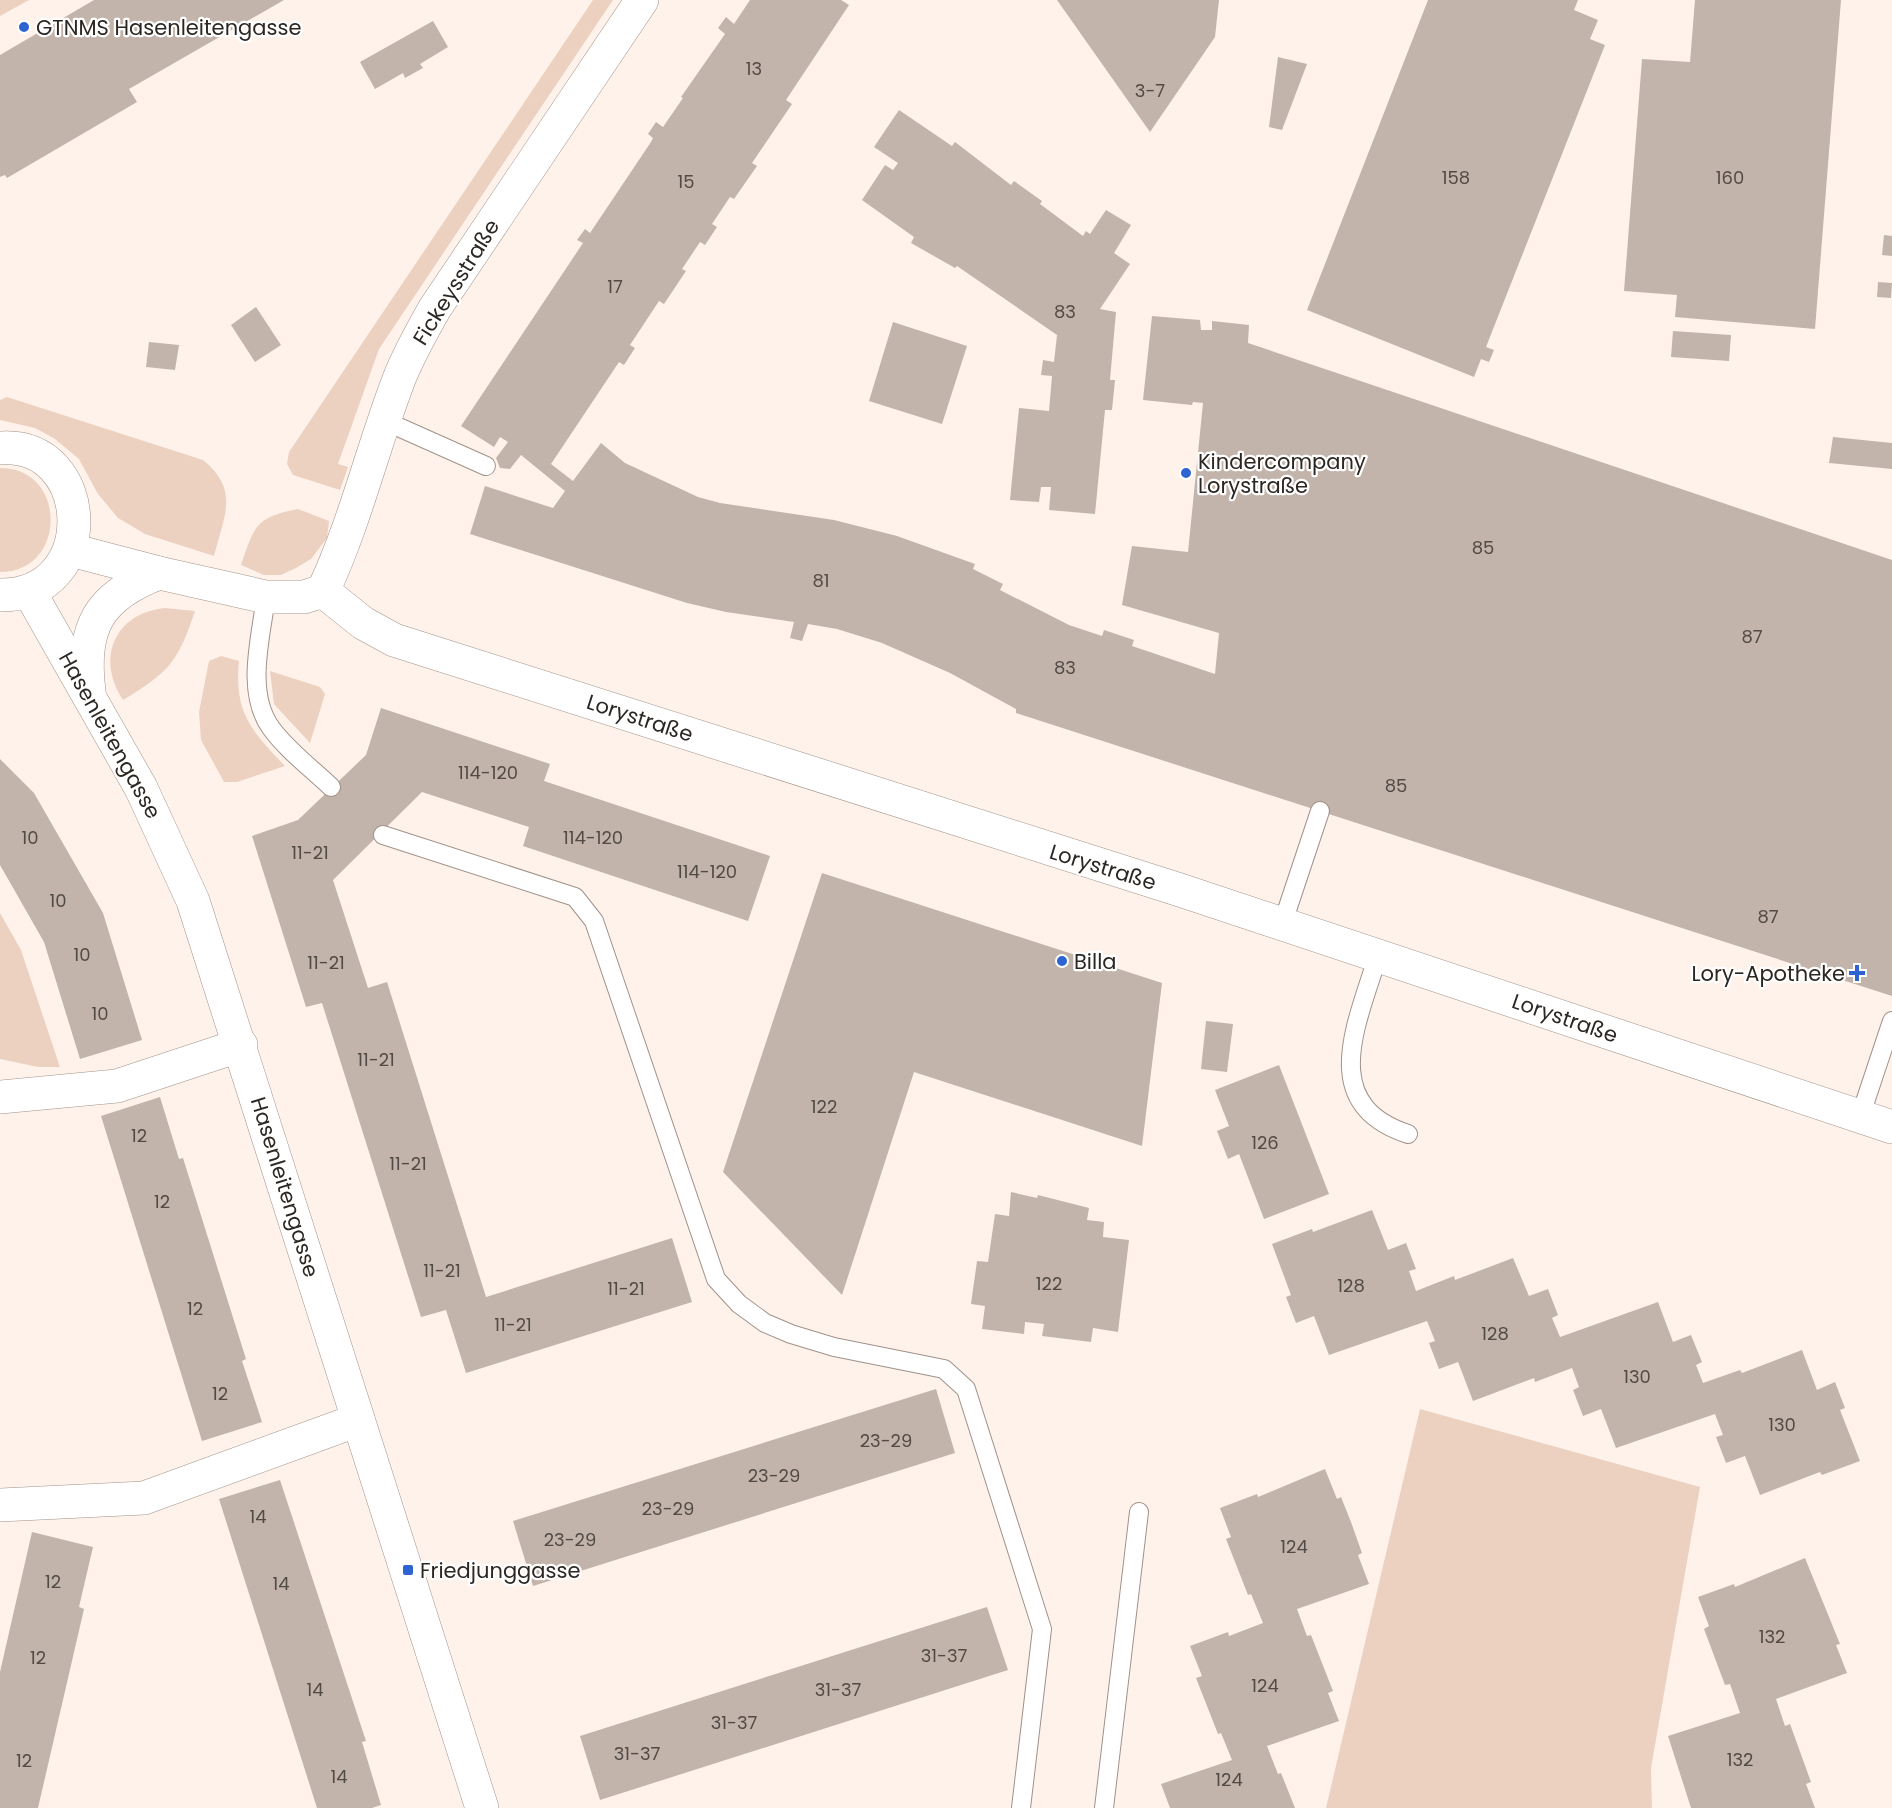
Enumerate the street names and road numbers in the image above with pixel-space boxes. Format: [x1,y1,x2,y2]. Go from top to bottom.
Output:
street label: Fickeysstraße [406,214,506,350]
street label: Hasenleitengasse [52,646,168,824]
street label: Lorystraße [583,687,697,749]
street label: Lorystraße [1046,837,1160,897]
street label: Lorystraße [1508,986,1622,1050]
street label: Hasenleitengasse [244,1093,326,1281]

